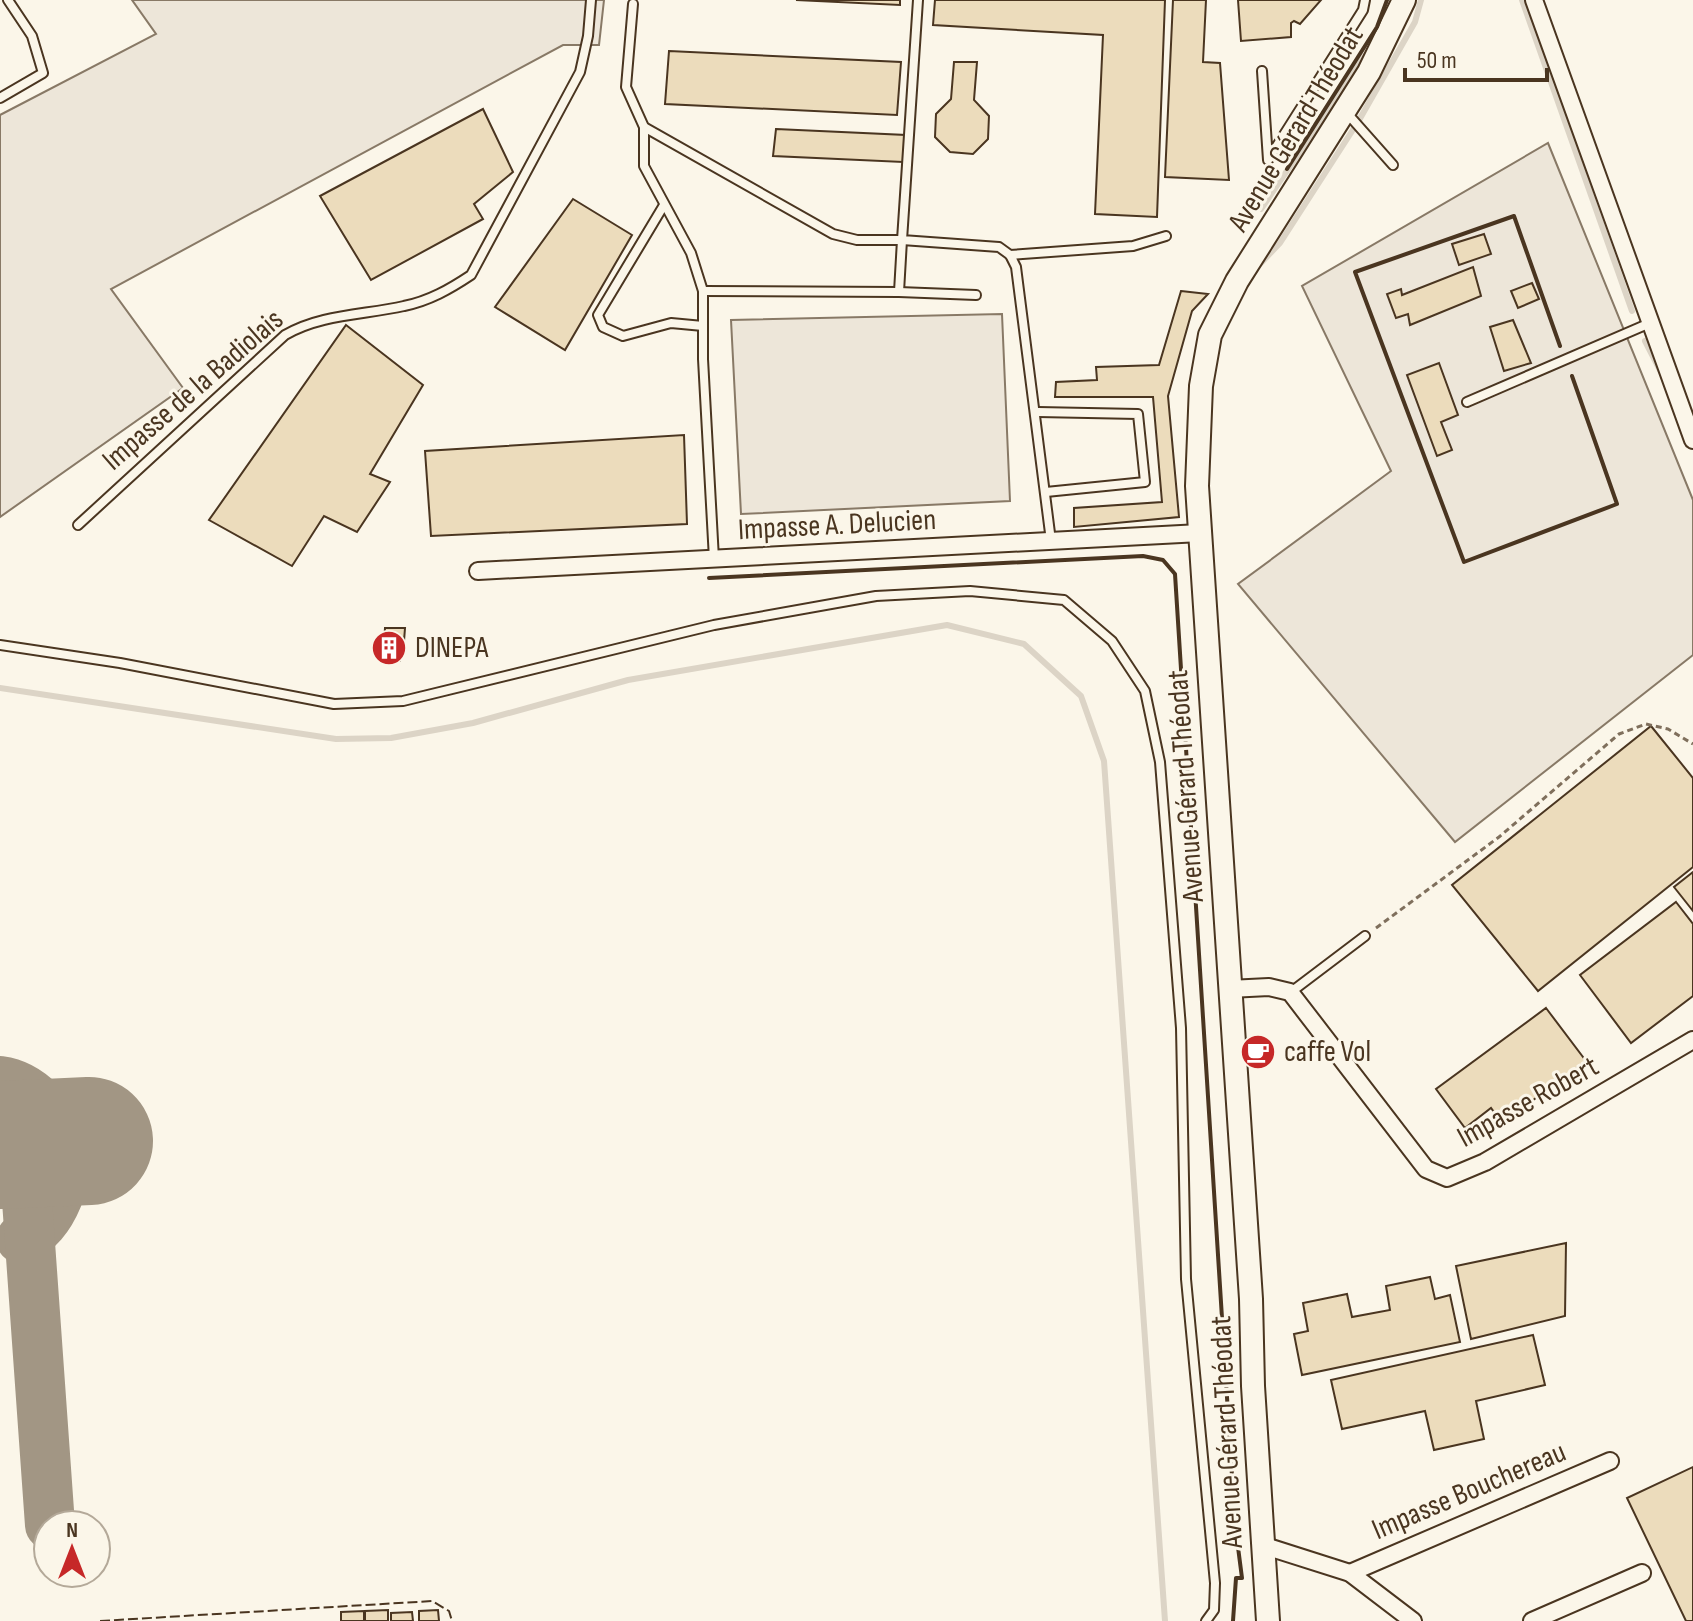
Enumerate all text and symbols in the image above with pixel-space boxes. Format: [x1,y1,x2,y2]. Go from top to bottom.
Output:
street label: Avenue Gérard Théodat [1220,20,1371,239]
scale bar [1405,32,1547,82]
text: 50 m [1417,46,1457,75]
street label: Impasse de la Badiolais [95,302,291,478]
street label: Impasse A. Delucien [737,502,937,548]
building icon: DINEPA [370,629,408,667]
place label: DINEPA [415,630,488,666]
street label: Avenue Gérard Théodat [1160,669,1212,904]
cafe icon: caffe Vol [1239,1033,1277,1071]
place label: caffe Vol [1284,1034,1371,1070]
street label: Impasse Robert [1451,1048,1605,1156]
street label: Avenue Gérard Théodat [1203,1315,1251,1550]
street label: Impasse Bouchereau [1367,1434,1571,1548]
north arrow [32,1509,112,1589]
text: N [66,1517,78,1544]

